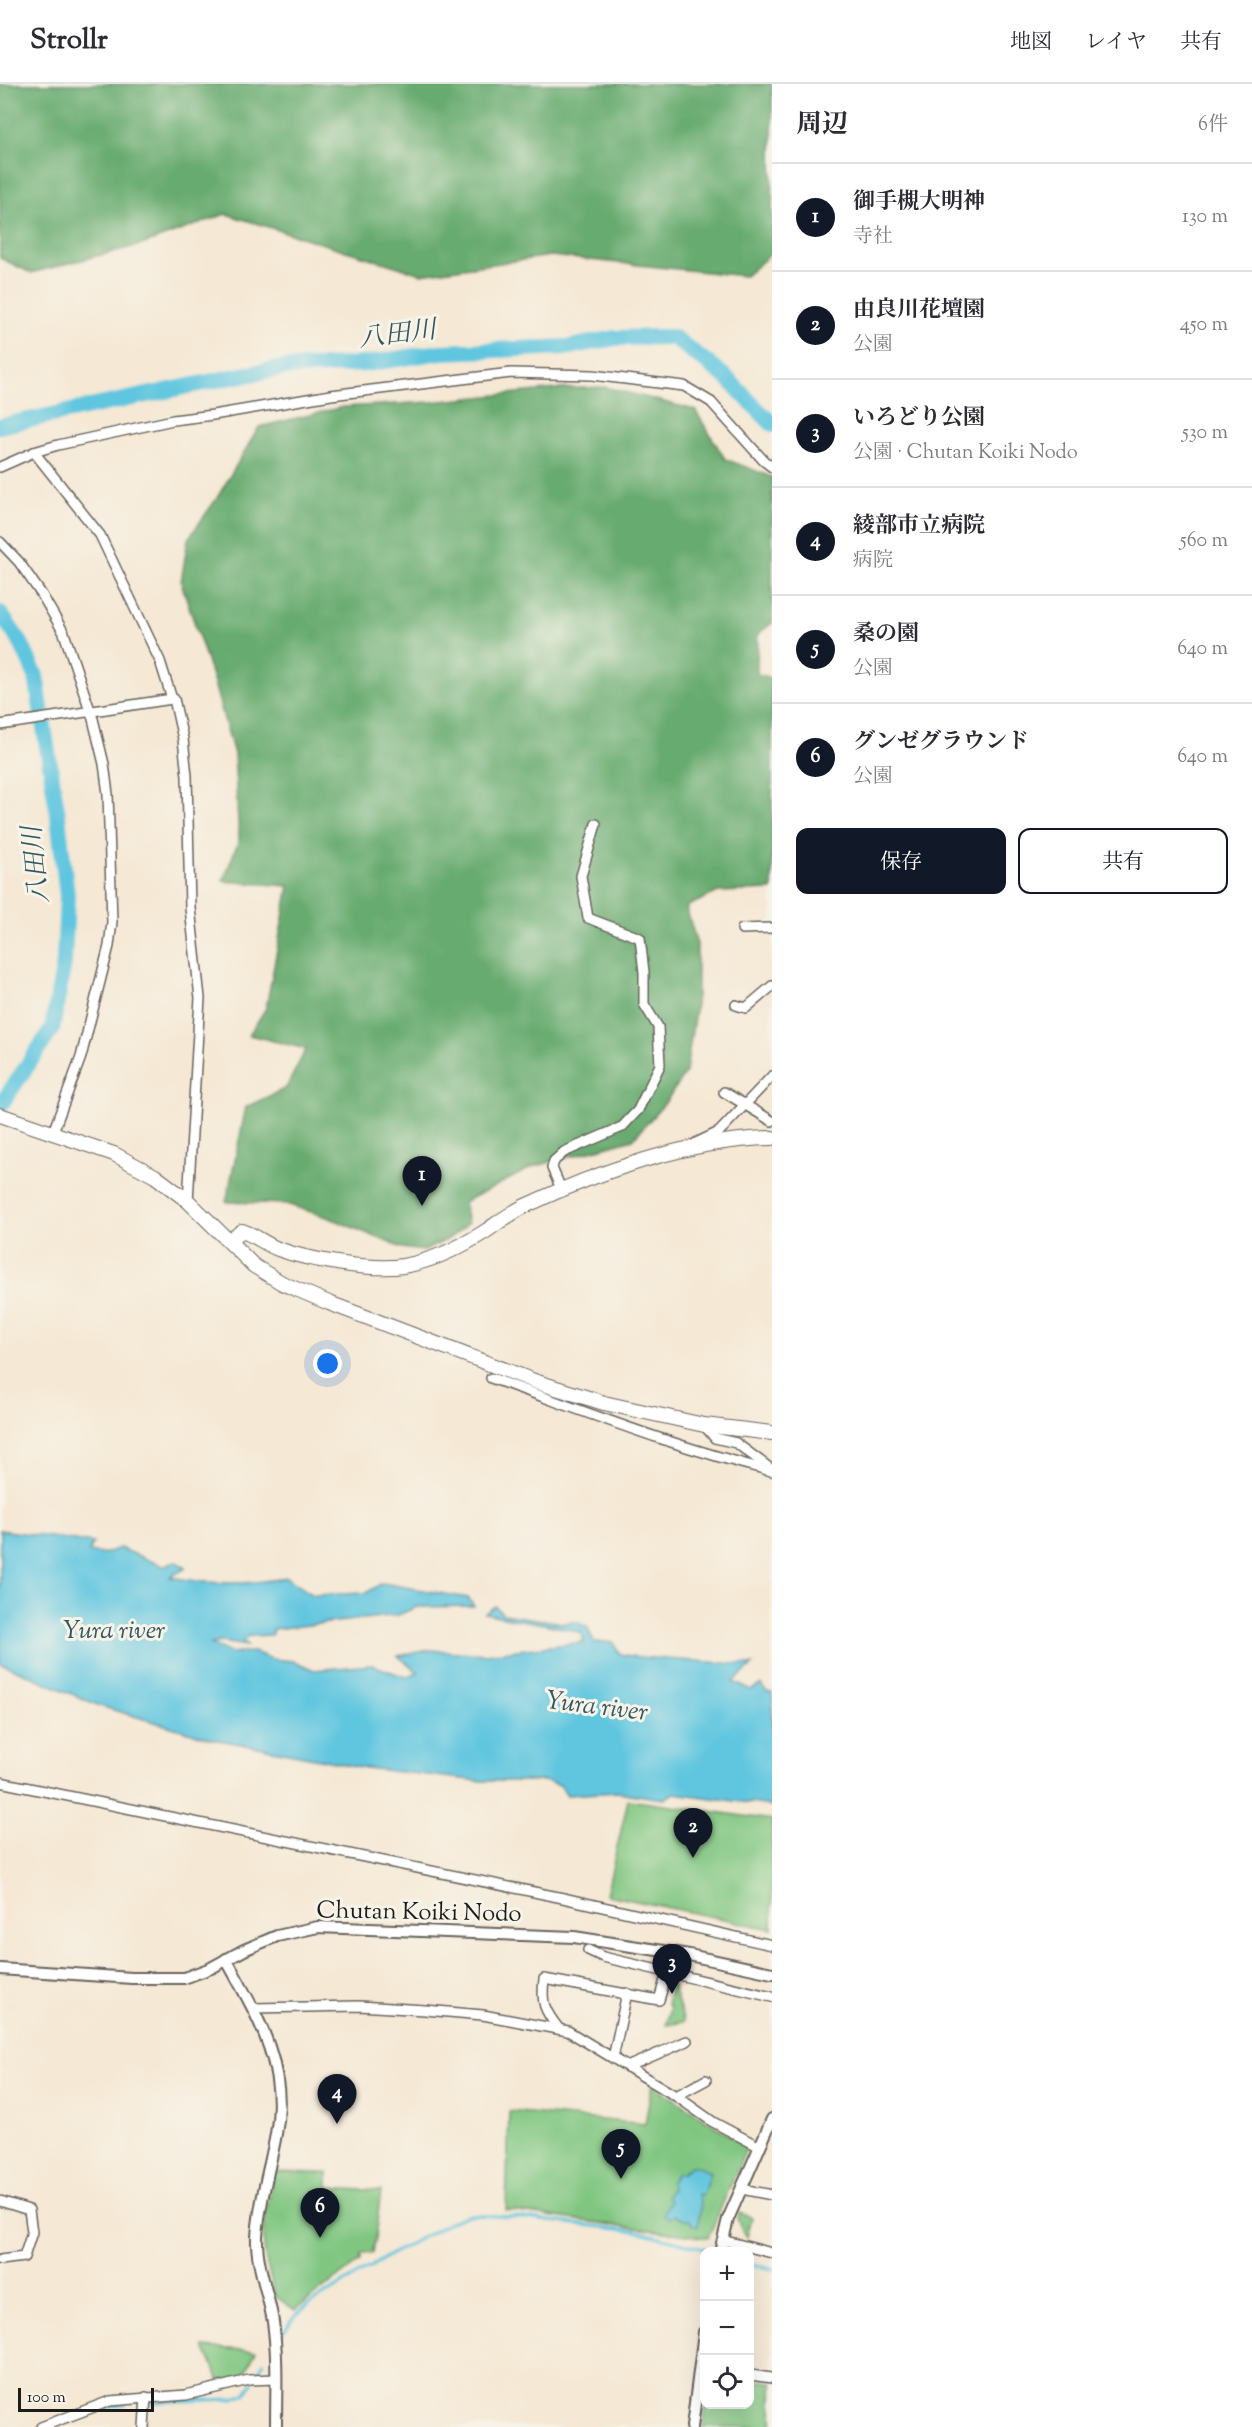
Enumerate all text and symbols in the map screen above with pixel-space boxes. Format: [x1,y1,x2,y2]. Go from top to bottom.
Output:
text: Strollr [30,21,108,61]
text: 地図 [1010,28,1052,58]
text: レイヤ [1085,28,1147,58]
text: 共有 [1180,28,1222,58]
text: 周辺 [796,107,848,144]
text: 6件 [1198,111,1228,140]
text: 御手槻大明神 [853,187,985,219]
text: 1 [812,203,819,232]
text: 130 m [1182,203,1228,232]
text: 寺社 [853,223,893,252]
text: 由良川花壇園 [853,295,985,327]
text: 2 [811,311,820,340]
text: 450 m [1180,311,1228,340]
water label: 八田川 [356,312,441,359]
text: 公園 [853,331,893,360]
text: いろどり公園 [853,403,985,435]
text: 3 [811,419,820,448]
text: 530 m [1182,419,1228,448]
text: 公園 · Chutan Koiki Nodo [853,439,1078,468]
text: 綾部市立病院 [853,511,985,543]
text: 4 [810,527,821,556]
text: 560 m [1180,527,1228,556]
text: 病院 [853,547,893,576]
text: 桑の園 [853,619,919,651]
text: 5 [812,635,819,664]
text: 640 m [1177,635,1228,664]
text: 公園 [853,655,893,684]
text: グンゼグラウンド [853,727,1029,759]
text: 6 [811,743,820,772]
text: 640 m [1177,743,1228,772]
text: 公園 [853,763,893,792]
water label: 八田川 [15,821,60,905]
button: 保存 [796,828,1006,894]
button: 共有 [1018,828,1228,894]
pin: 1 [402,1156,442,1206]
your location [313,1349,342,1378]
water label: Yura river [63,1613,165,1650]
water label: Yura river [544,1683,650,1732]
pin: 2 [674,1808,712,1858]
street label: Chutan Koiki Nodo [316,1894,522,1932]
pin: 3 [652,1944,692,1994]
pin: 4 [318,2074,356,2124]
pin: 5 [602,2130,640,2179]
pin: 6 [300,2188,340,2238]
map controls [700,2247,754,2409]
button: + [700,2247,754,2301]
button: − [700,2301,754,2355]
button: locate [700,2355,754,2409]
scale bar [18,2385,154,2412]
text: 100 m [27,2387,66,2410]

